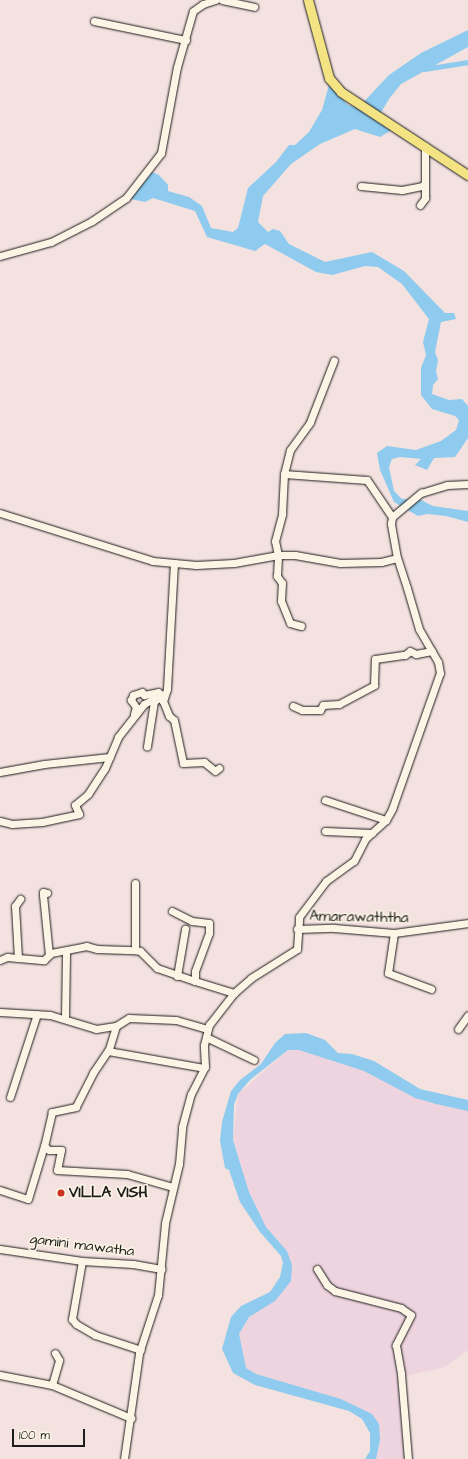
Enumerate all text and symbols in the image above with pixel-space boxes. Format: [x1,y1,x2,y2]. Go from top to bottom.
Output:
street label: Amarawaththa [309,907,409,927]
place label: VILLA VISH [69,1184,147,1202]
marker: VILLA VISH [56,1188,66,1198]
street label: gamini mawatha [29,1230,135,1260]
scale bar [14,1421,87,1447]
text: 100 m [19,1427,50,1444]

